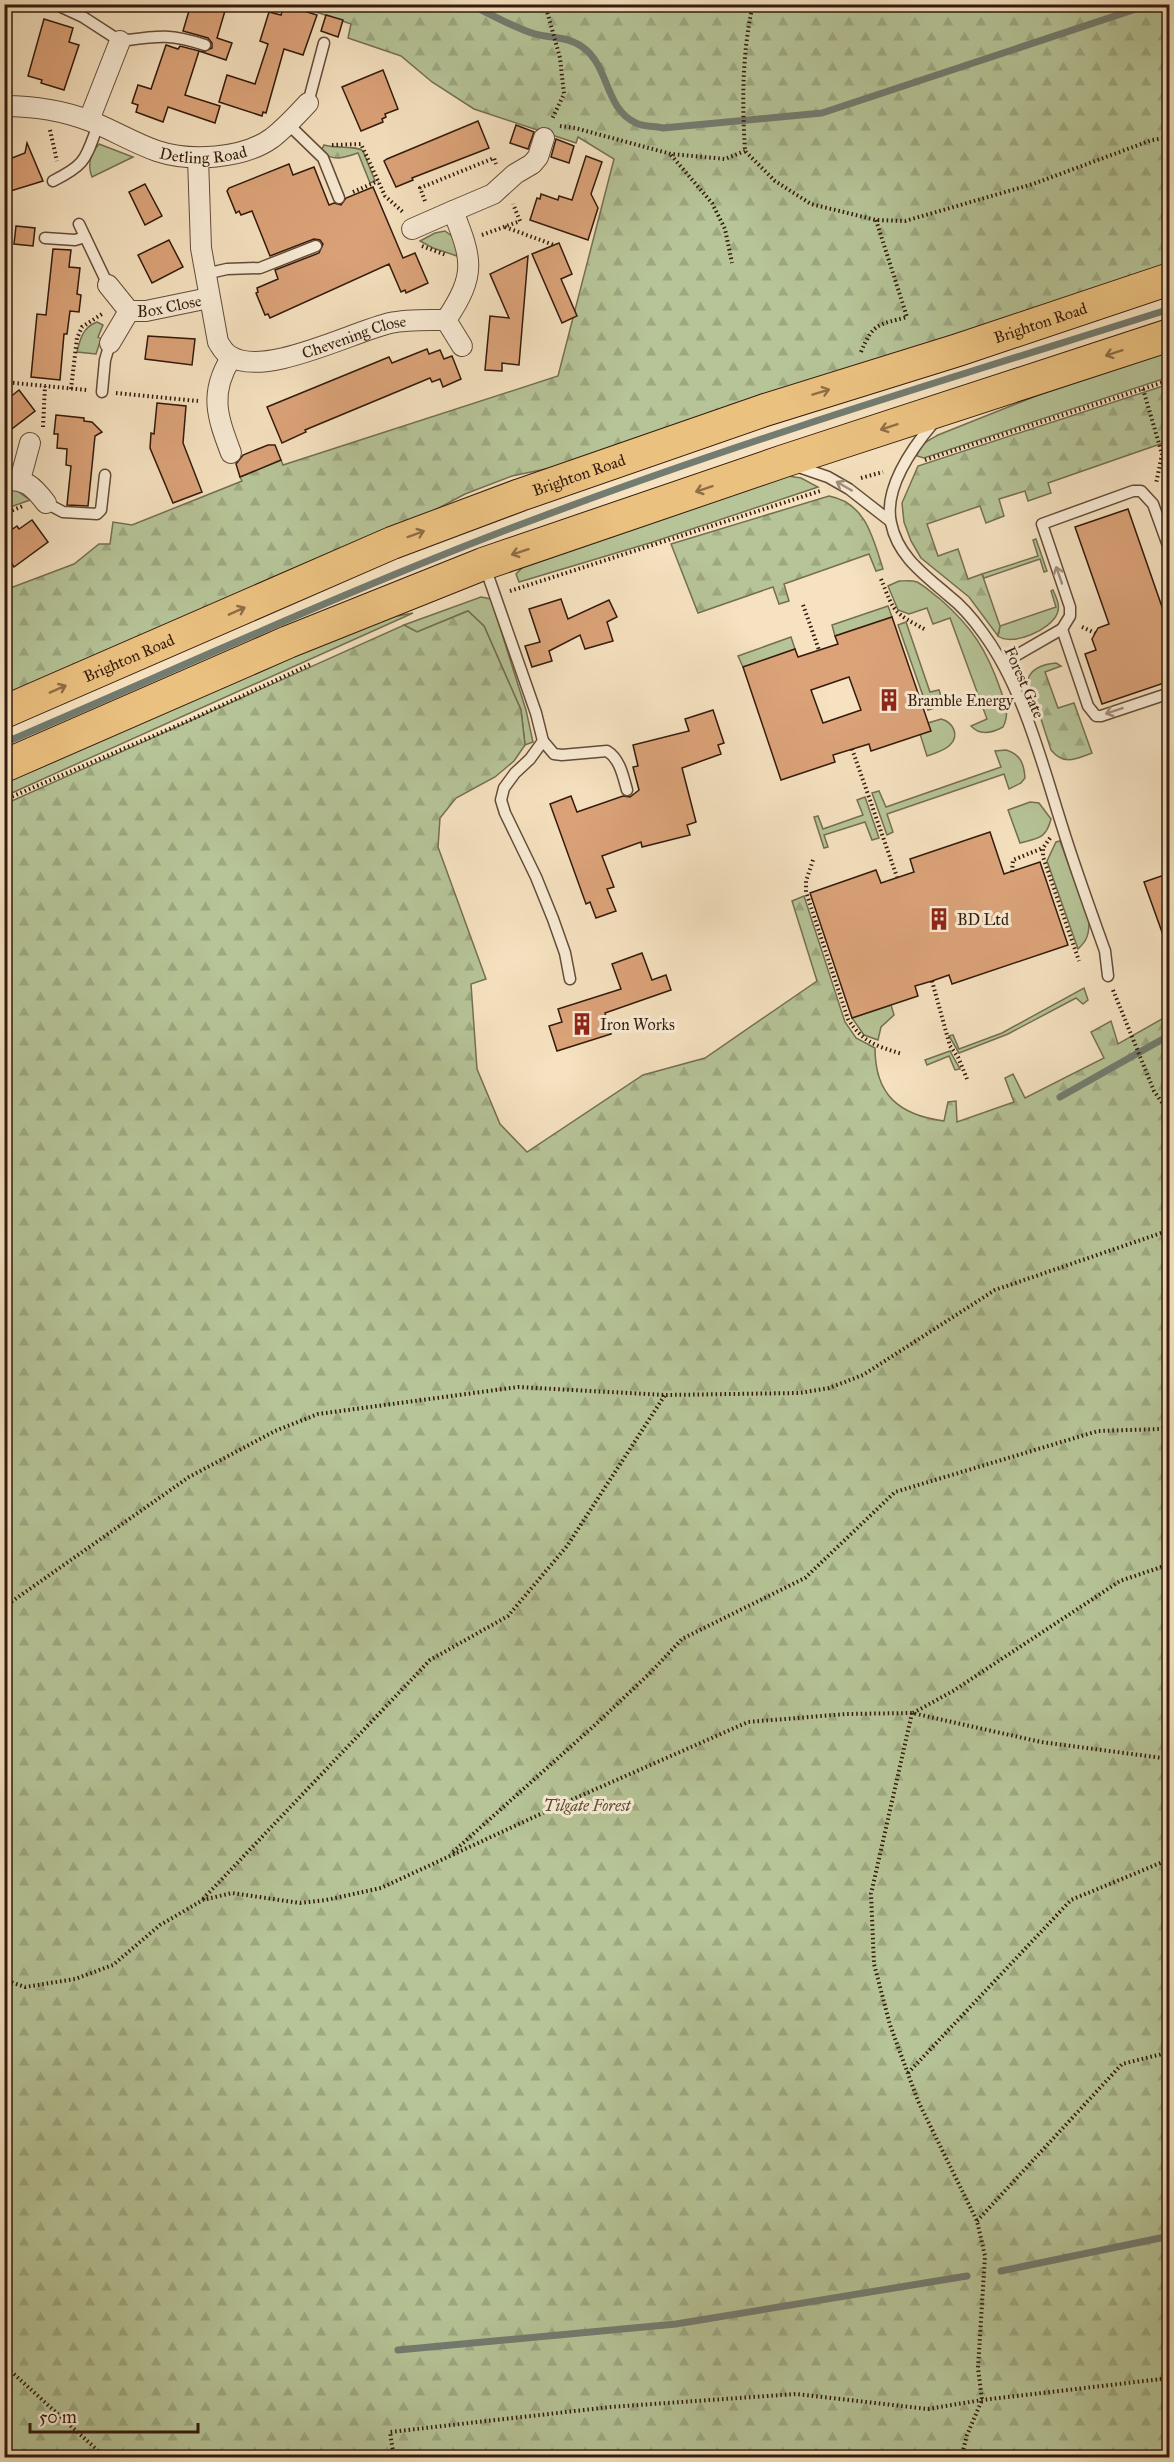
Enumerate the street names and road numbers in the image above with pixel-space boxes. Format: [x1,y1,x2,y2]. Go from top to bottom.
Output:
street label: Detling Road [158,142,249,168]
street label: Box Close [137,291,203,321]
street label: Brighton Road [991,299,1089,347]
street label: Chevening Close [300,312,407,363]
street label: Brighton Road [530,450,628,500]
street label: Brighton Road [80,630,177,686]
street label: Forest Gate [1000,643,1049,721]

